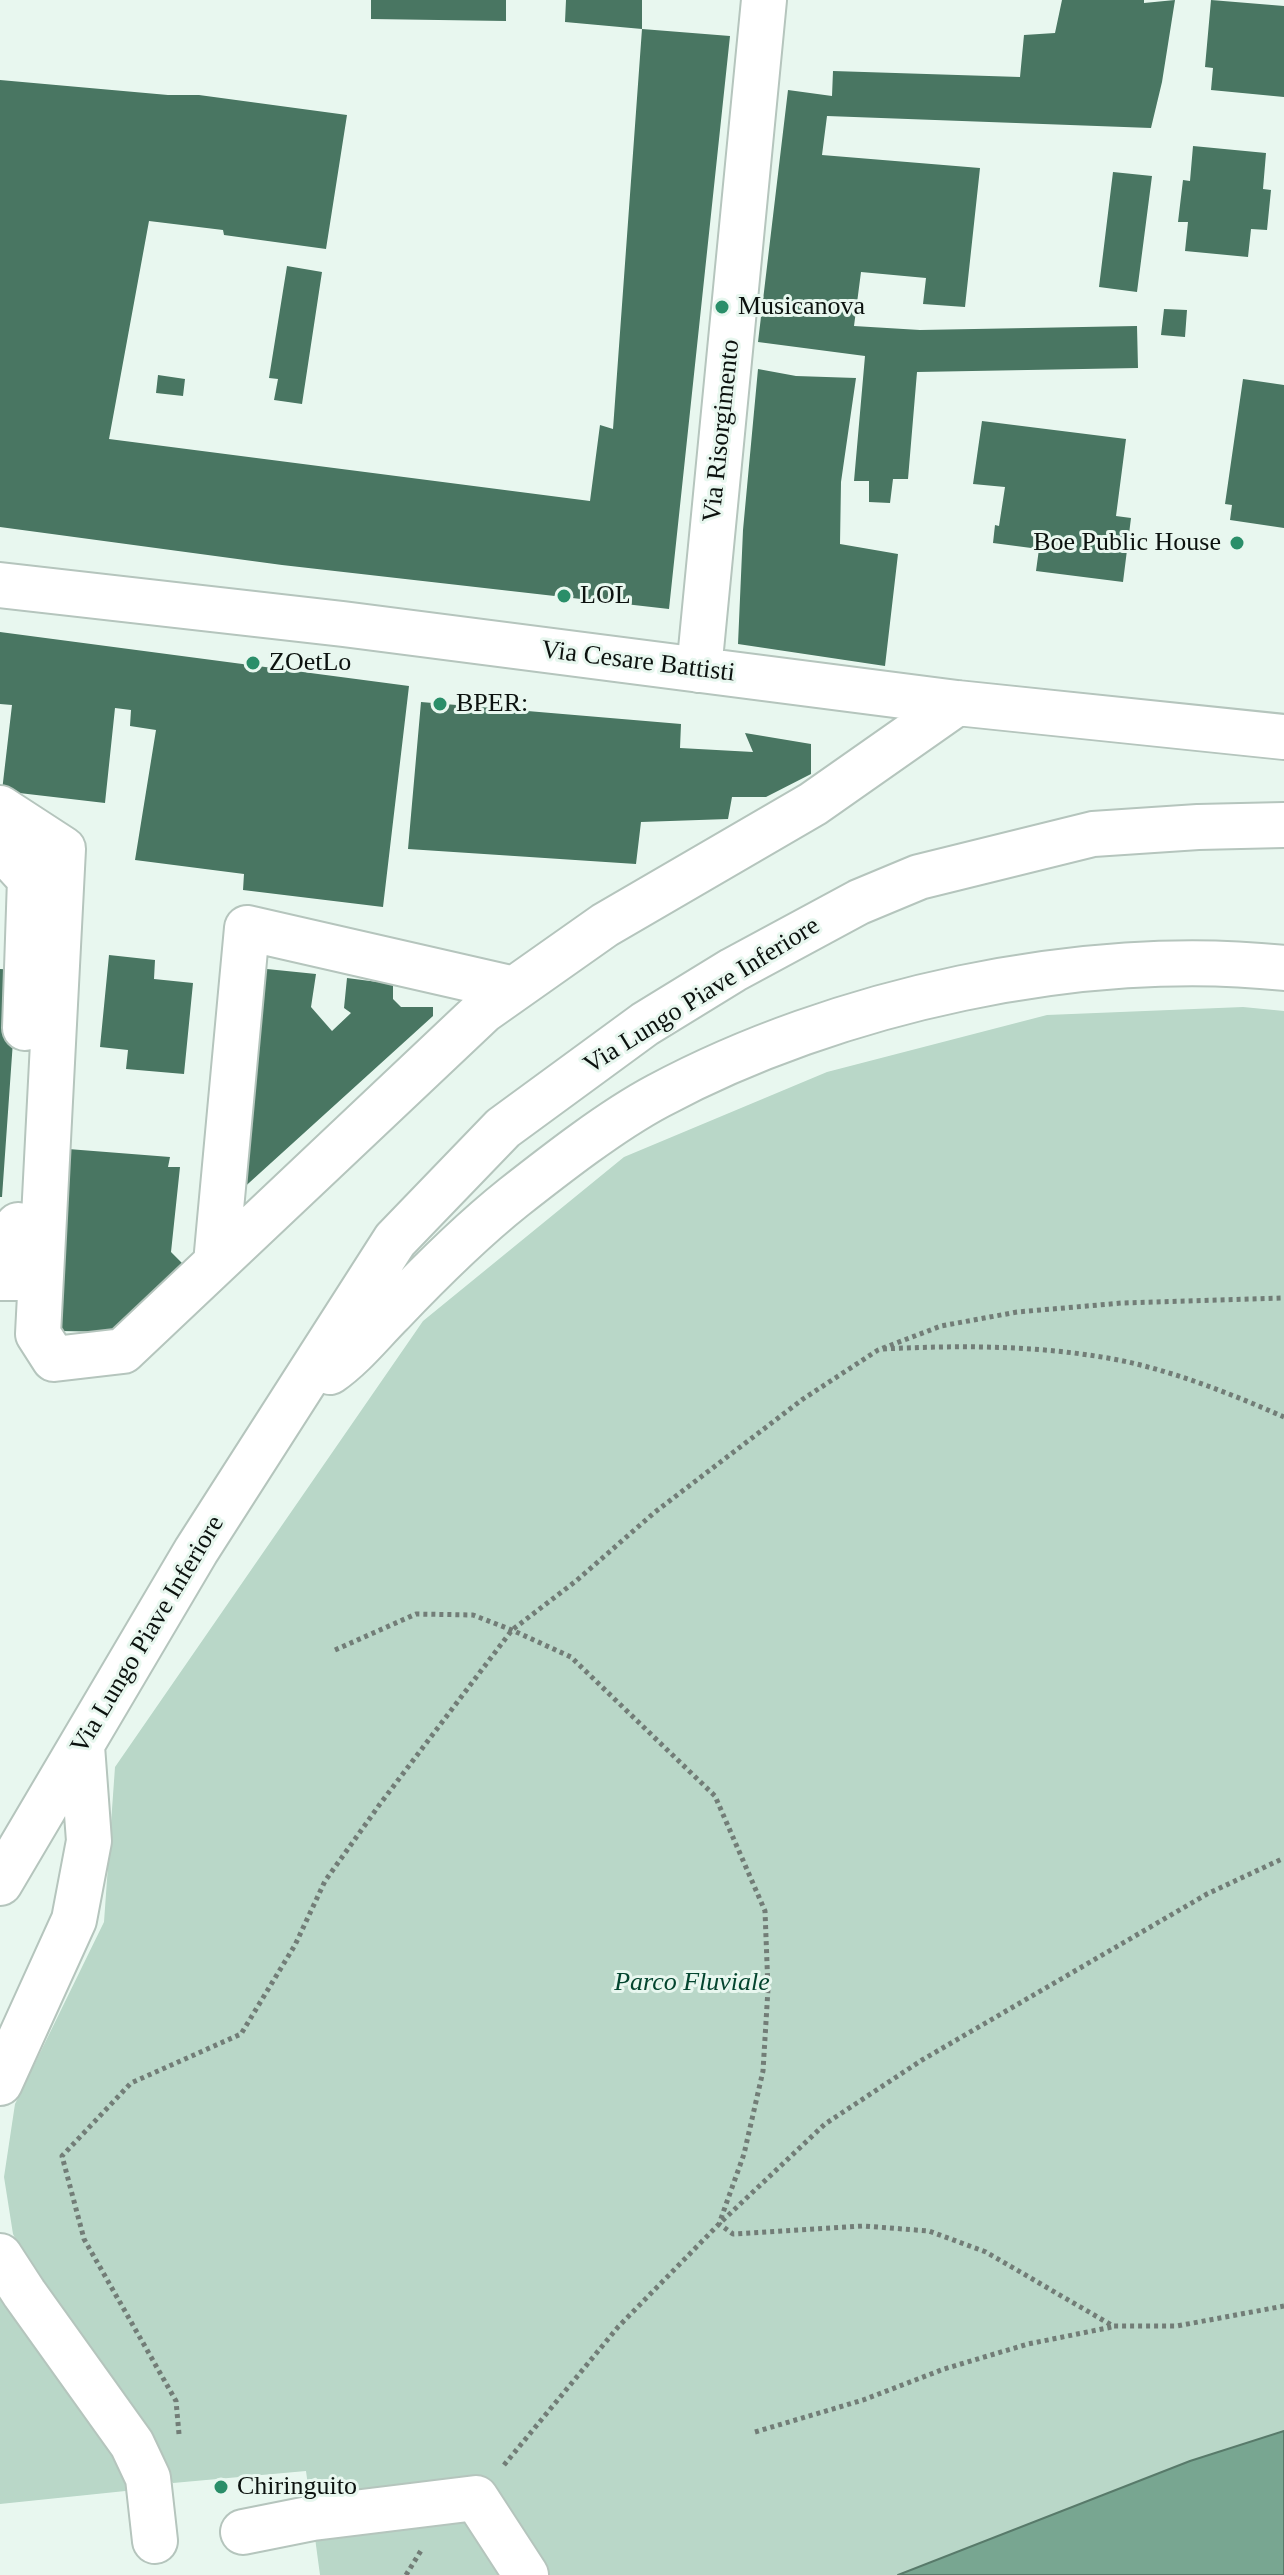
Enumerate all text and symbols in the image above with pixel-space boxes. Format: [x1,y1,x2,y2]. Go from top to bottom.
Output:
place label: Musicanova [738,291,865,323]
marker: Musicanova [713,298,731,316]
street label: Via Risorgimento [697,338,747,524]
place label: Boe Public House [1033,527,1221,559]
marker: Boe Public House [1228,534,1246,552]
place label: LOL [580,580,631,612]
marker: LOL [555,587,573,605]
street label: Via Cesare Battisti [539,635,737,689]
place label: ZOetLo [269,647,351,679]
marker: ZOetLo [244,654,262,672]
place label: BPER: [456,688,528,720]
marker: BPER: [431,695,449,713]
street label: Via Lungo Piave Inferiore [578,911,826,1081]
street label: Via Lungo Piave Inferiore [65,1510,231,1760]
park label: Parco Fluviale [614,1967,770,1999]
place label: Chiringuito [237,2471,357,2503]
marker: Chiringuito [212,2478,230,2496]

